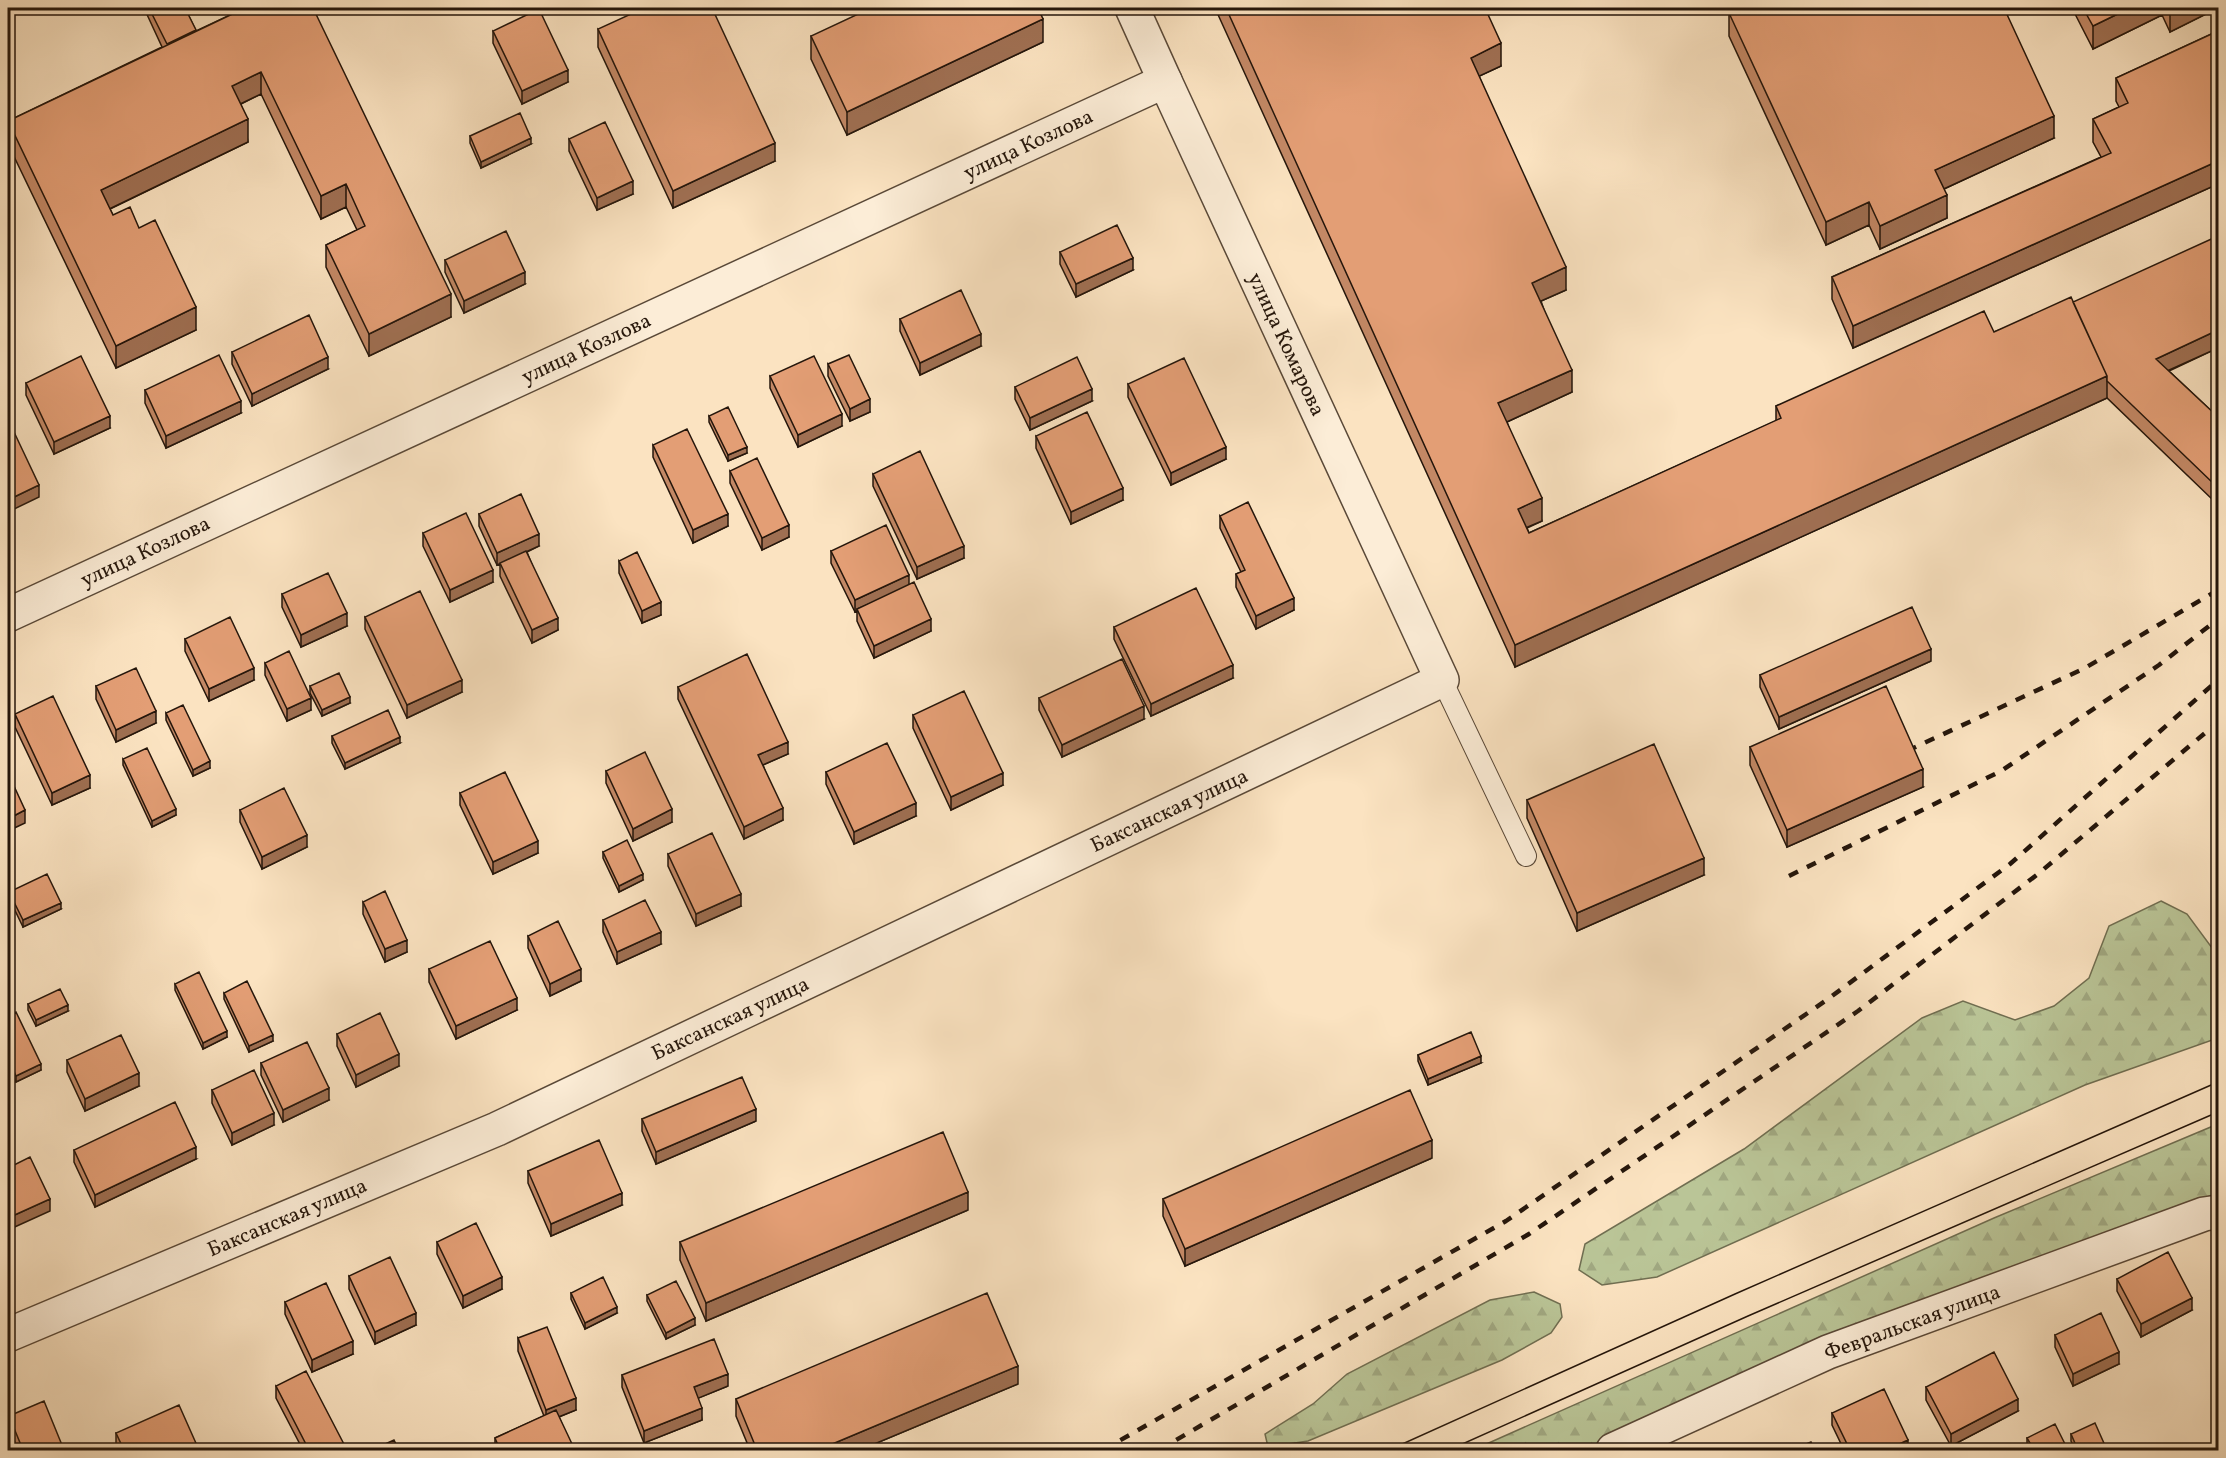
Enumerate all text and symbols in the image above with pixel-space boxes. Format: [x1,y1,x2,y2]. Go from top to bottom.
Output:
street label: улица Козлова [959,103,1098,188]
street label: улица Комарова [1240,268,1332,421]
street label: улица Козлова [517,307,656,392]
street label: улица Козлова [76,510,215,595]
street label: Баксанская улица [1086,762,1253,861]
street label: Баксанская улица [647,970,814,1069]
street label: Баксанская улица [203,1172,372,1265]
street label: Февральская улица [1820,1278,2005,1369]

